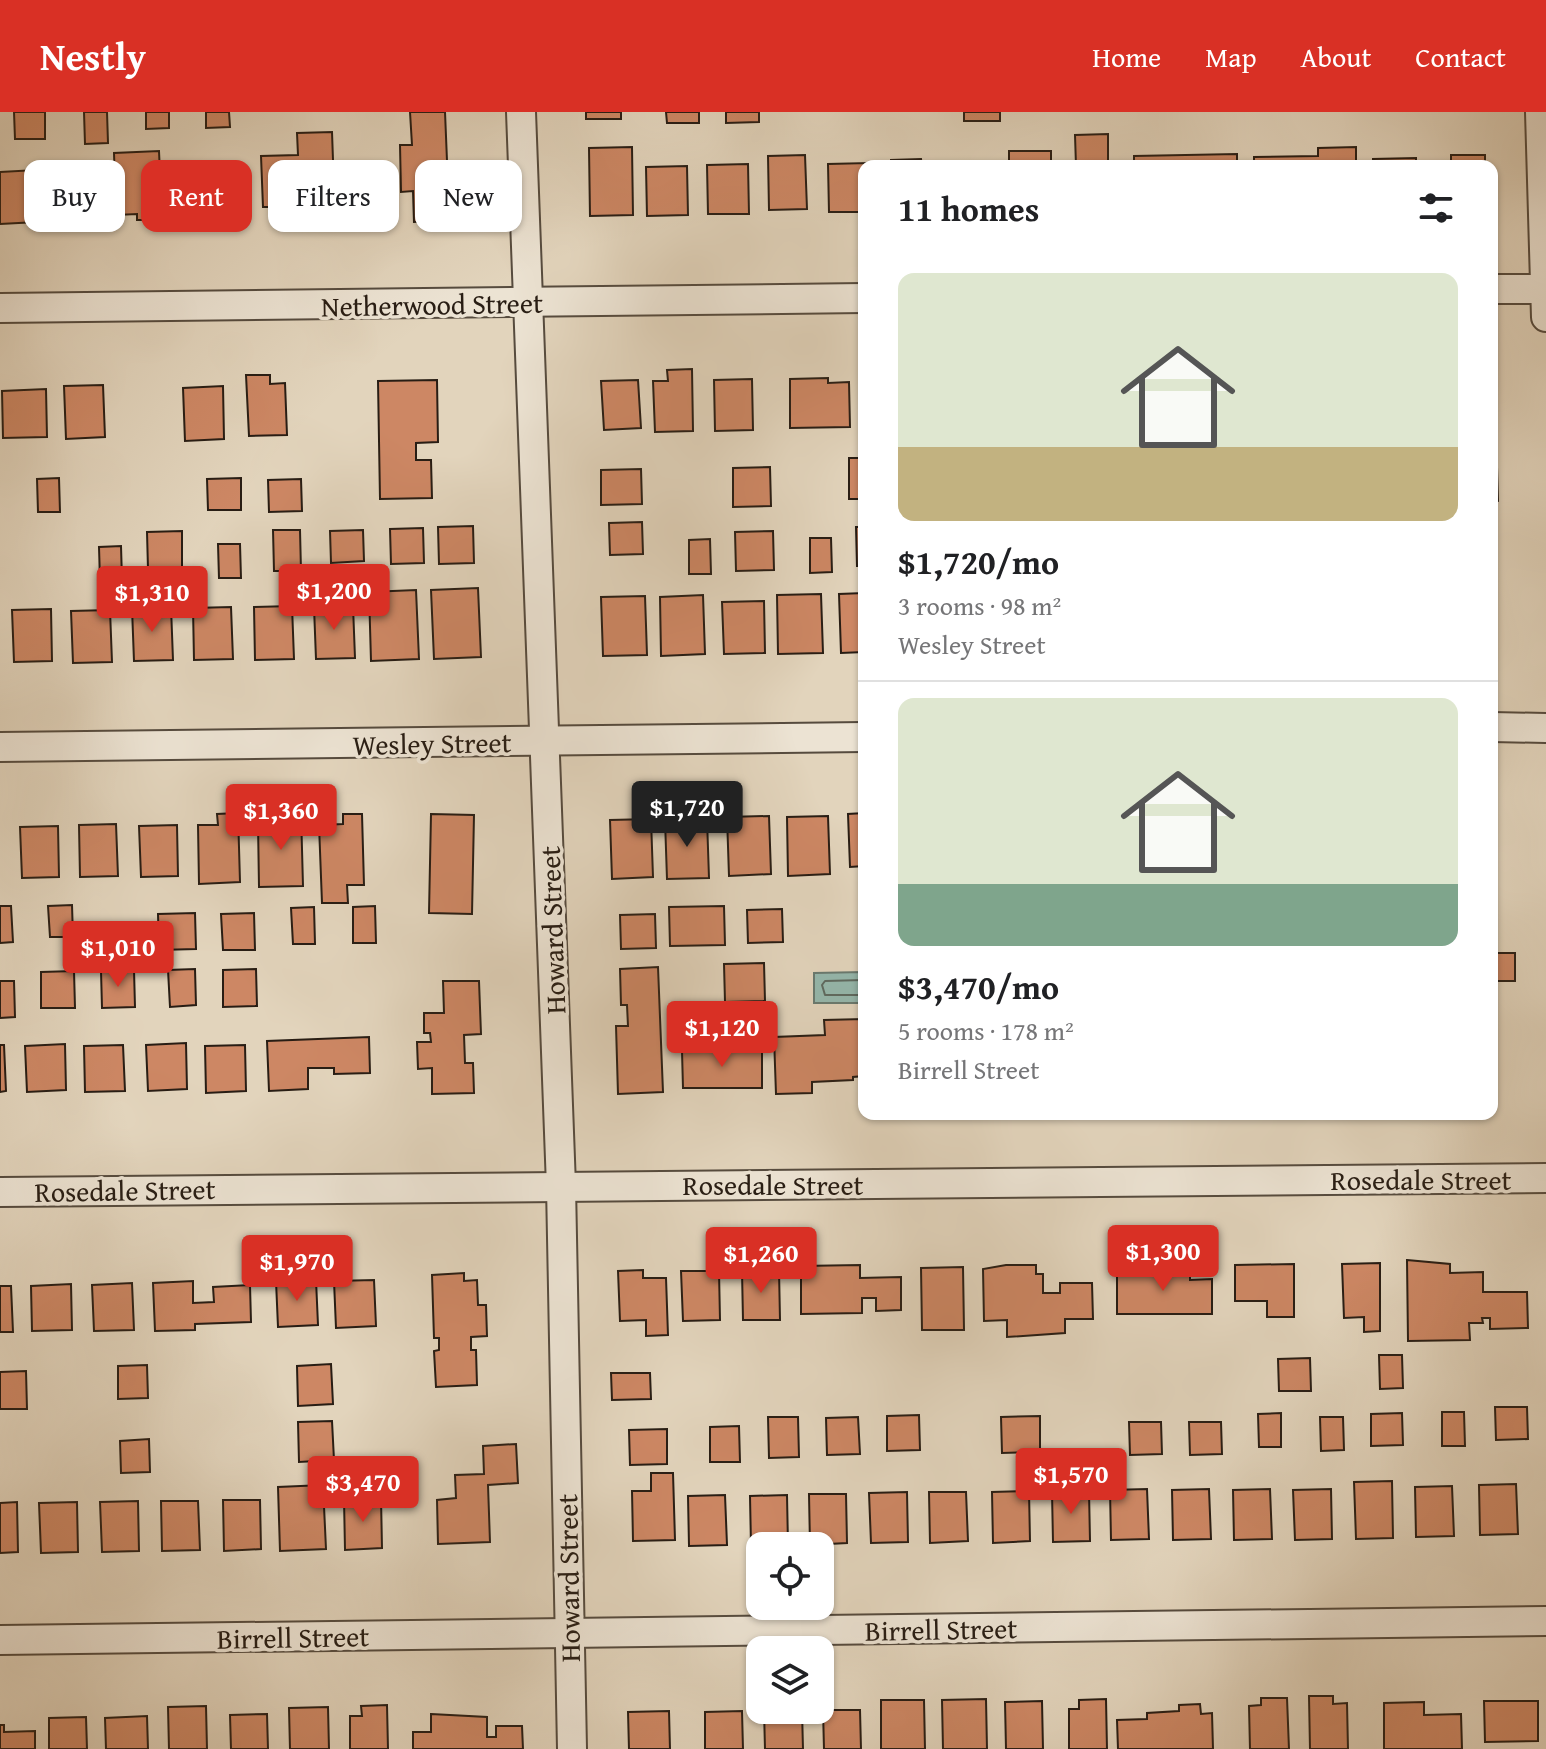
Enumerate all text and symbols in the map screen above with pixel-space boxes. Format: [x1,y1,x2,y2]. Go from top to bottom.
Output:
text: Nestly [40,28,146,84]
text: Home [1092,36,1161,77]
text: Map [1205,36,1257,77]
text: About [1301,36,1371,77]
text: Contact [1415,36,1506,77]
chip: Buy [24,160,125,232]
chip: Rent [141,160,252,232]
chip: Filters [268,160,399,232]
chip: New [415,160,522,232]
text: 11 homes [898,184,1039,233]
icon: filters [1414,186,1458,230]
street label: Netherwood Street [321,282,543,326]
icon: home [1106,325,1250,469]
text: $1,720/mo [898,537,1059,586]
pin: $1,200 [269,564,399,632]
pin: $1,310 [87,566,217,634]
text: $1,200 [297,570,371,609]
text: $1,310 [115,572,189,611]
text: 3 rooms · 98 m² [898,586,1061,625]
text: Wesley Street [898,625,1046,664]
street label: Wesley Street [352,721,512,765]
icon: home [1106,750,1250,894]
pin: $1,720 [622,781,752,849]
pin: $1,360 [216,784,346,852]
text: $1,720 [650,787,724,826]
text: $1,360 [244,790,318,829]
street label: Howard Street [529,845,575,1015]
pin: $1,010 [53,921,183,989]
text: $1,010 [81,927,155,966]
text: $3,470/mo [898,962,1059,1011]
pin: $1,120 [657,1001,787,1069]
text: $1,120 [685,1007,759,1046]
text: 5 rooms · 178 m² [898,1011,1074,1050]
text: Birrell Street [898,1050,1039,1089]
street label: Rosedale Street [1331,1159,1512,1200]
street label: Rosedale Street [683,1164,864,1205]
street label: Rosedale Street [34,1168,216,1212]
pin: $1,300 [1098,1225,1228,1293]
pin: $1,260 [696,1227,826,1295]
text: $1,300 [1126,1231,1200,1270]
text: $1,260 [724,1233,798,1272]
pin: $1,970 [232,1235,362,1303]
text: $1,970 [260,1241,334,1280]
pin: $1,570 [1006,1448,1136,1516]
text: $1,570 [1034,1454,1108,1493]
pin: $3,470 [298,1456,428,1524]
text: $3,470 [326,1462,400,1501]
street label: Howard Street [546,1493,590,1663]
map controls [746,1532,834,1724]
button: locate [746,1532,834,1620]
street label: Birrell Street [865,1607,1018,1651]
street label: Birrell Street [217,1615,370,1659]
button: layers [746,1636,834,1724]

